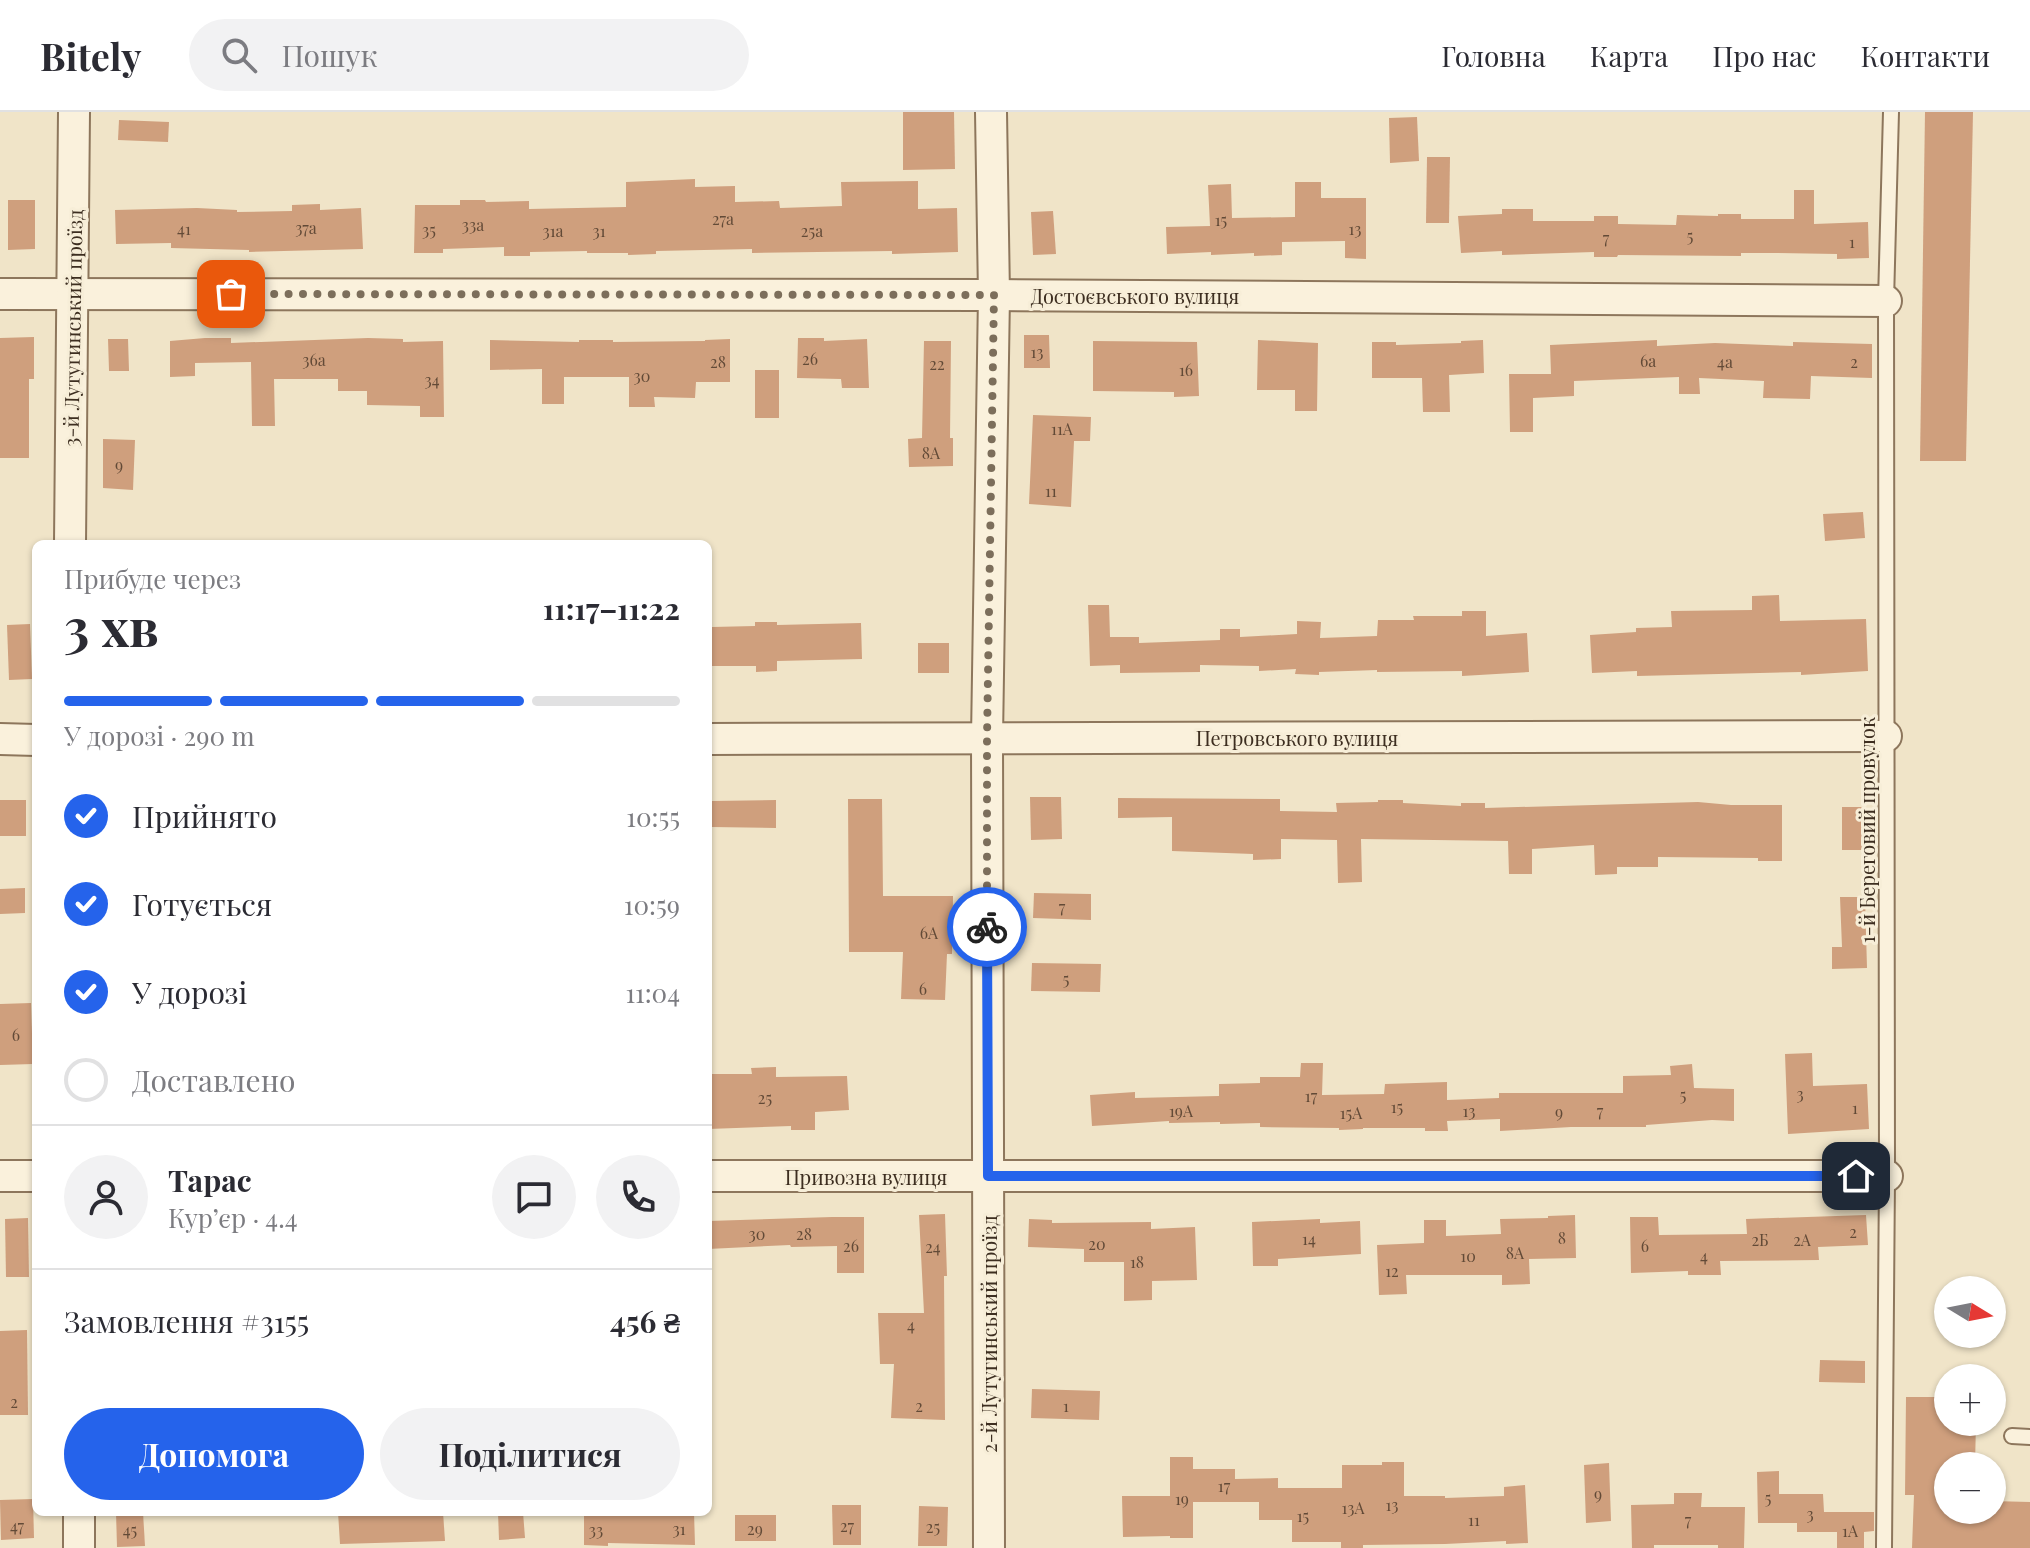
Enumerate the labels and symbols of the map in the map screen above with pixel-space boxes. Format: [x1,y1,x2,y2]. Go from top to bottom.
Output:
house number: 27а [712,208,734,229]
street label: 3-й Лутугинський проїзд [56,209,88,447]
house number: 15 [1215,209,1227,230]
house number: 33а [462,214,484,235]
house number: 37а [295,217,317,238]
house number: 41 [177,218,191,239]
house number: 13 [1349,218,1361,239]
house number: 35 [422,219,436,240]
house number: 31а [542,220,564,241]
house number: 31 [592,220,606,241]
house number: 25а [801,220,823,241]
house number: 5 [1687,225,1693,246]
house number: 7 [1603,227,1610,248]
house number: 1 [1849,231,1855,252]
pin [197,260,265,328]
street label: Достоєвського вулиця [1031,282,1240,309]
house number: 13 [1031,341,1043,362]
house number: 26 [802,348,818,369]
house number: 36а [302,349,326,370]
house number: 6а [1640,350,1656,371]
house number: 28 [710,351,726,372]
house number: 4а [1717,351,1733,372]
house number: 2 [1850,351,1858,372]
house number: 22 [929,353,945,374]
house number: 16 [1179,359,1193,380]
house number: 30 [634,365,650,386]
house number: 34 [424,369,440,390]
house number: 11А [1051,418,1074,439]
house number: 8А [922,442,941,463]
house number: 9 [115,454,123,475]
house number: 11 [1045,480,1057,501]
street label: 1-й Береговий провулок [1853,716,1880,943]
street label: Петровського вулиця [1196,724,1398,751]
courier [947,887,1027,967]
house number: 7 [1059,896,1066,917]
house number: 6А [920,922,939,943]
house number: 5 [1063,968,1069,989]
house number: 6 [919,978,927,999]
house number: 6 [12,1024,20,1045]
house number: 3 [1796,1083,1804,1104]
house number: 5 [1680,1084,1686,1105]
house number: 17 [1305,1085,1318,1106]
house number: 25 [758,1087,772,1108]
house number: 15 [1391,1096,1403,1117]
house number: 1 [1852,1097,1858,1118]
house number: 19А [1169,1100,1194,1121]
house number: 13 [1463,1100,1475,1121]
house number: 7 [1597,1100,1604,1121]
house number: 9 [1555,1101,1563,1122]
house number: 15А [1340,1102,1363,1123]
pin [1822,1142,1890,1210]
street label: Привозна вулиця [785,1163,948,1190]
street label: 2-й Лутугинський проїзд [975,1215,1002,1453]
house number: 2 [1849,1221,1857,1242]
house number: 30 [749,1223,765,1244]
house number: 28 [796,1223,812,1244]
house number: 8 [1558,1227,1566,1248]
house number: 14 [1302,1228,1316,1249]
house number: 2Б [1751,1229,1769,1250]
house number: 2А [1793,1229,1812,1250]
house number: 20 [1088,1233,1106,1254]
house number: 26 [843,1235,859,1256]
house number: 6 [1641,1235,1649,1256]
house number: 24 [925,1236,941,1257]
house number: 8А [1506,1242,1525,1263]
house number: 10 [1460,1245,1476,1266]
house number: 4 [1700,1245,1708,1266]
house number: 18 [1130,1251,1144,1272]
house number: 12 [1385,1260,1399,1281]
north arrow [1934,1276,2006,1348]
house number: 4 [907,1314,915,1335]
house number: 2 [10,1391,18,1412]
house number: 2 [915,1395,923,1416]
house number: 1 [1063,1395,1069,1416]
house number: 17 [1218,1475,1231,1496]
house number: 9 [1594,1483,1602,1504]
house number: 5 [1765,1487,1771,1508]
house number: 19 [1175,1488,1189,1509]
house number: 13 [1386,1494,1398,1515]
house number: 13А [1342,1497,1365,1518]
house number: 3 [1806,1503,1814,1524]
house number: 15 [1297,1505,1309,1526]
house number: 11 [1468,1509,1480,1530]
house number: 7 [1685,1509,1692,1530]
house number: 47 [10,1515,25,1536]
house number: 27 [840,1515,855,1536]
house number: 25 [926,1516,940,1537]
house number: 31 [672,1518,686,1539]
house number: 29 [747,1518,763,1539]
house number: 45 [123,1519,137,1540]
house number: 33 [589,1519,603,1540]
house number: 1А [1842,1520,1859,1541]

